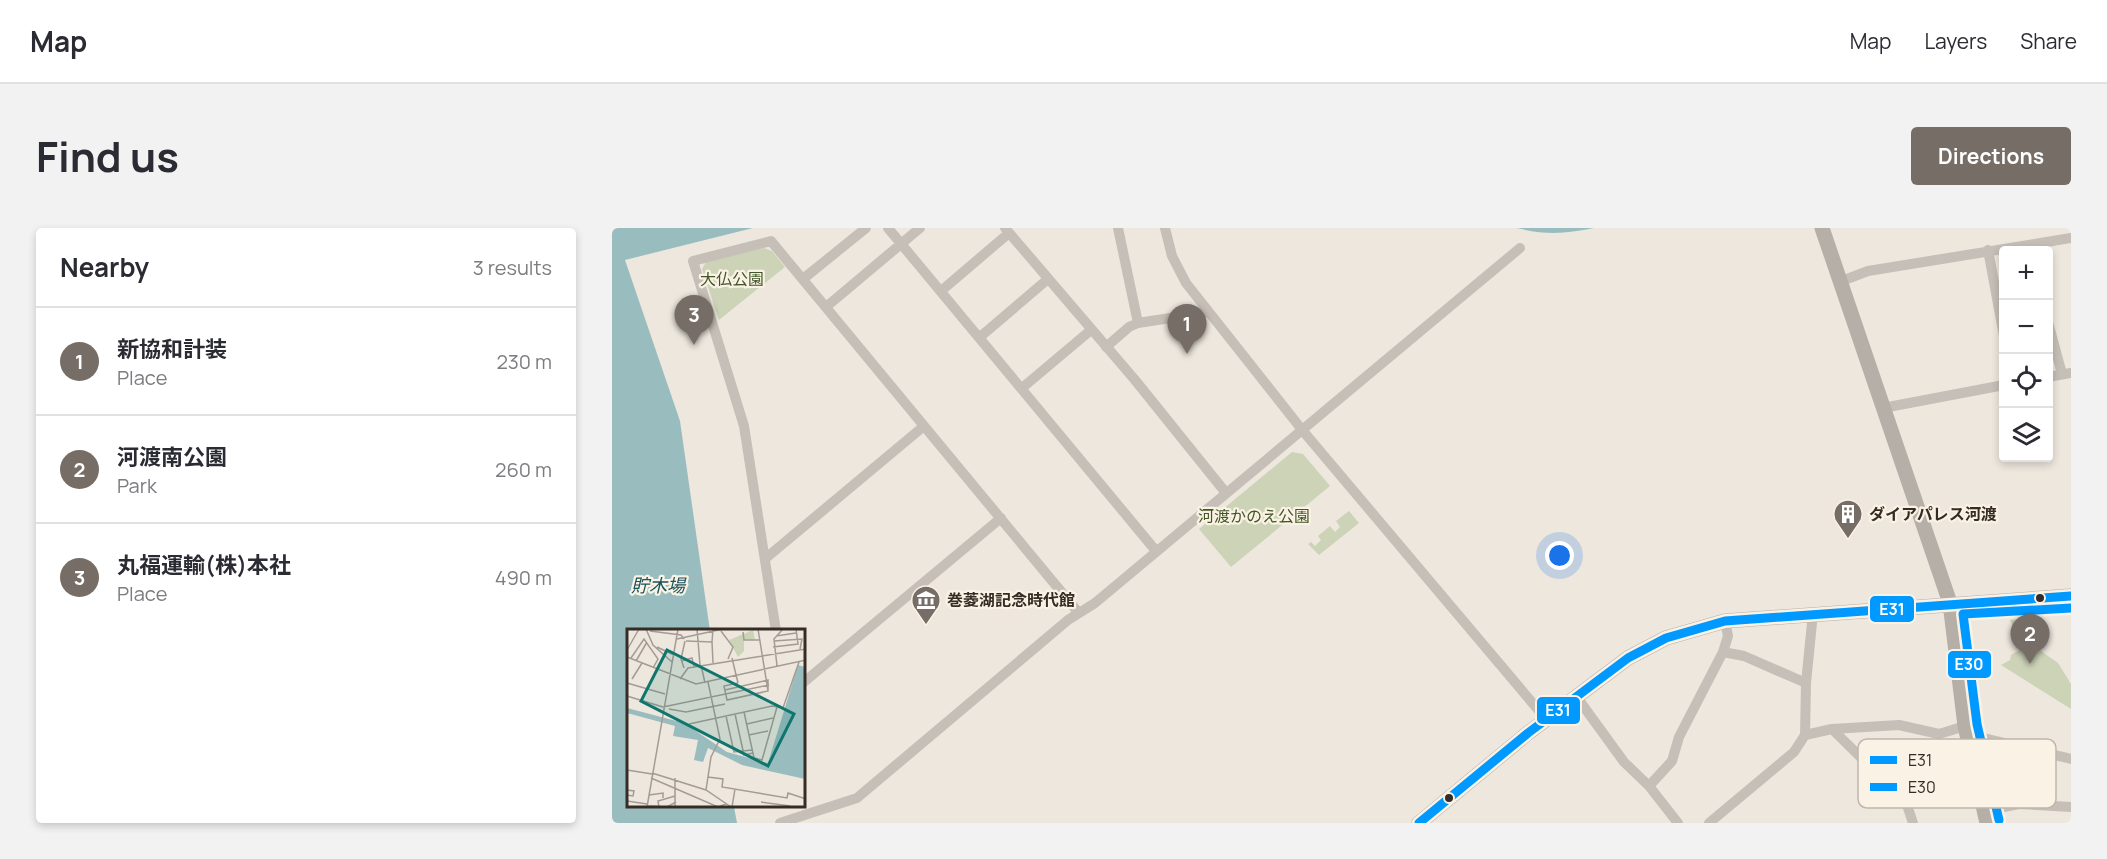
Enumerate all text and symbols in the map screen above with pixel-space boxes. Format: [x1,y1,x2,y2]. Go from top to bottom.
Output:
text: Map [30,22,87,60]
text: Map [1850,27,1891,55]
text: Layers [1924,27,1987,55]
text: Share [2020,27,2077,55]
text: Find us [36,127,179,185]
button: Directions [1911,127,2071,185]
map controls [1999,246,2053,462]
button: + [1999,246,2053,300]
text: Nearby [60,249,149,285]
text: 3 results [473,254,552,281]
park label: 大仏公園 [700,268,764,290]
pin: 3 [674,296,713,345]
button: − [1999,300,2053,354]
pin: 1 [1168,304,1206,354]
text: 新協和計装 [117,334,227,364]
text: 1 [75,348,84,375]
text: 230 m [496,348,552,375]
button: locate [1999,354,2053,408]
text: Place [117,364,167,391]
button: layers [1999,408,2053,462]
text: 河渡南公園 [117,442,227,472]
text: 2 [74,456,85,483]
text: 260 m [495,456,552,483]
text: Park [117,472,157,499]
building icon: ダイアパレス河渡 [1832,498,1864,540]
place label: ダイアパレス河渡 [1869,503,1997,525]
park label: 河渡かのえ公園 [1198,505,1310,527]
your location [1545,541,1574,570]
text: 丸福運輸(株)本社 [117,550,291,580]
text: 3 [74,564,85,591]
text: 490 m [495,564,552,591]
water label: 貯木場 [631,573,687,597]
text: Place [117,580,167,607]
museum icon: 巻菱湖記念時代館 [910,584,942,626]
place label: 巻菱湖記念時代館 [947,589,1075,611]
unlabelled marker [2034,592,2046,604]
line badge: E31 [1869,595,1915,623]
text: E31 [1879,598,1905,620]
pin: 2 [2010,614,2050,664]
inset map [627,629,806,808]
line badge: E30 [1947,650,1992,679]
text: E30 [1954,653,1984,675]
line badge: E31 [1536,696,1581,725]
text: E31 [1545,699,1571,721]
legend [1858,739,2056,808]
text: E31 [1908,749,1932,771]
text: E30 [1908,776,1936,798]
unlabelled marker [1443,792,1455,804]

